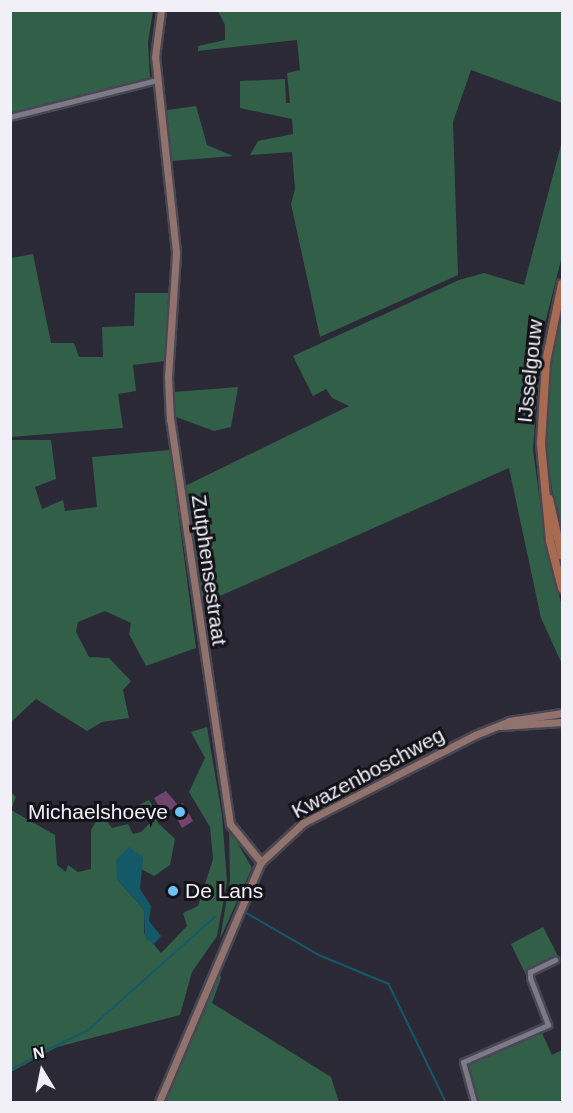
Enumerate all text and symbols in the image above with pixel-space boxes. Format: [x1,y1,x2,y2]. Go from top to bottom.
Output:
street label: IJsselgouw [512,318,548,424]
street label: Zutphensestraat [186,493,232,647]
street label: Kwazenboschweg [287,722,449,824]
place label: Michaelshoeve [28,799,168,825]
marker: Michaelshoeve [173,805,187,819]
place label: De Lans [185,878,263,904]
marker: De Lans [166,884,180,898]
north arrow [12,1041,72,1101]
text: N [32,1043,46,1062]

